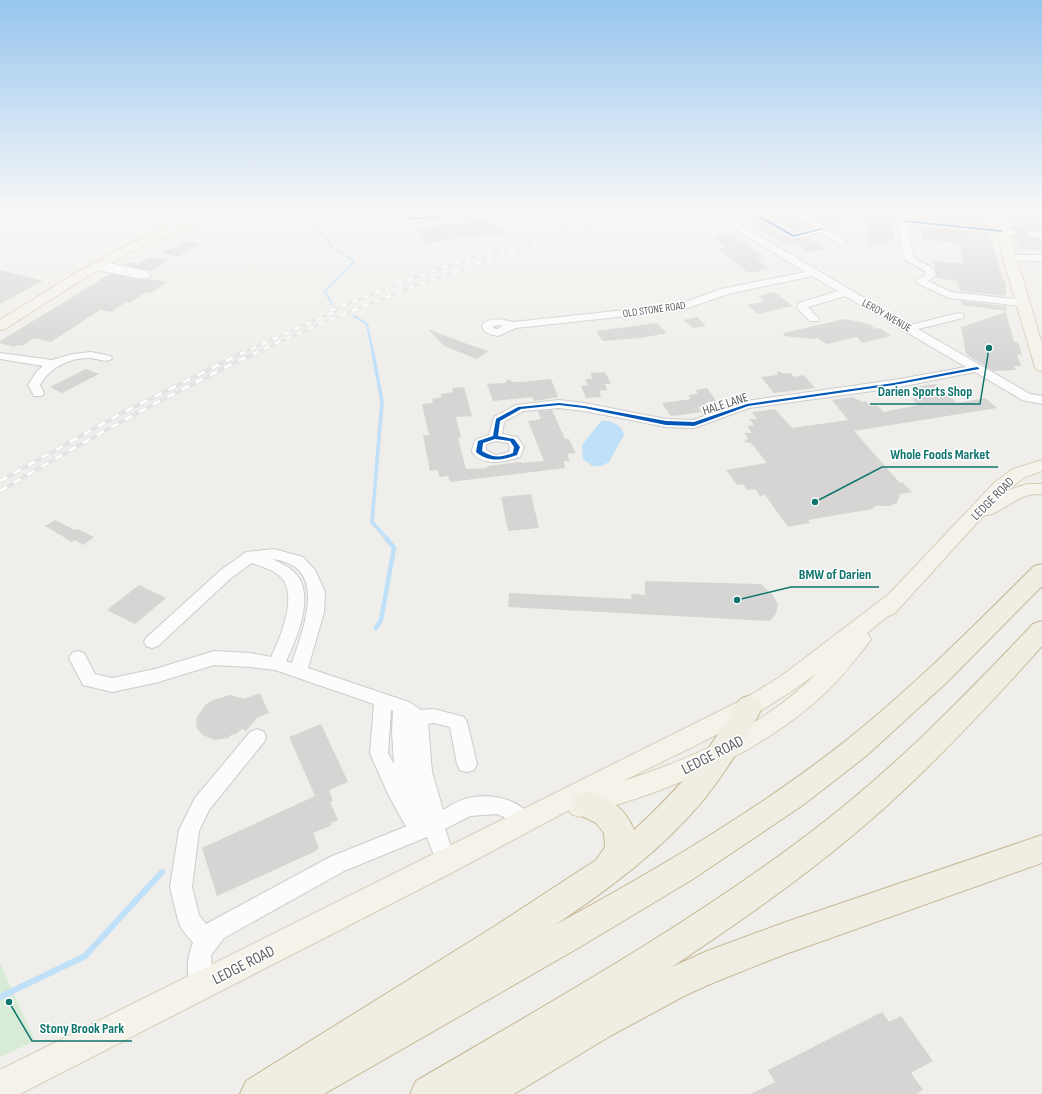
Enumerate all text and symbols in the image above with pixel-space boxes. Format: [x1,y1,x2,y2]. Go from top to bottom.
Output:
street label: LEROY AVENUE [860,296,914,335]
street label: OLD STONE ROAD [622,299,686,320]
callout: Darien Sports Shop [870,378,980,404]
text: Darien Sports Shop [878,383,972,400]
street label: HALE LANE [701,389,750,419]
callout: Whole Foods Market [882,441,998,467]
text: Whole Foods Market [890,446,990,463]
street label: LEDGE ROAD [968,474,1018,524]
callout: BMW of Darien [791,561,879,587]
text: BMW of Darien [799,566,871,583]
street label: LEDGE ROAD [678,732,747,779]
street label: LEDGE ROAD [209,942,278,989]
callout: Stony Brook Park [32,1015,132,1041]
text: Stony Brook Park [40,1020,124,1037]

